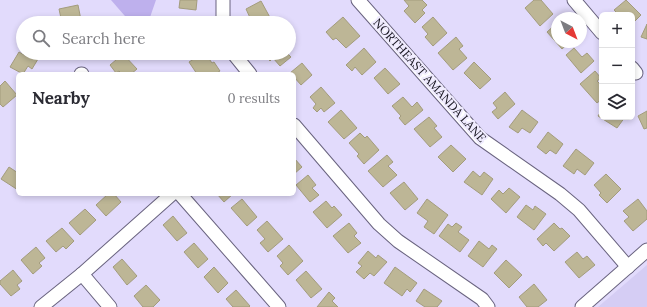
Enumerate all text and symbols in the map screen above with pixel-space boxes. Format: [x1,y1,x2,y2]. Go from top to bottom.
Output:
north arrow [551,12,587,48]
map controls [599,12,635,120]
button: + [599,12,635,48]
street label: NORTHEAST AMANDA LANE [370,15,490,145]
search box [16,16,296,60]
icon: search [30,27,52,49]
text: Search here [62,29,145,48]
button: − [599,48,635,84]
button: layers [599,84,635,120]
text: Nearby [32,87,90,109]
text: 0 results [228,90,280,107]

